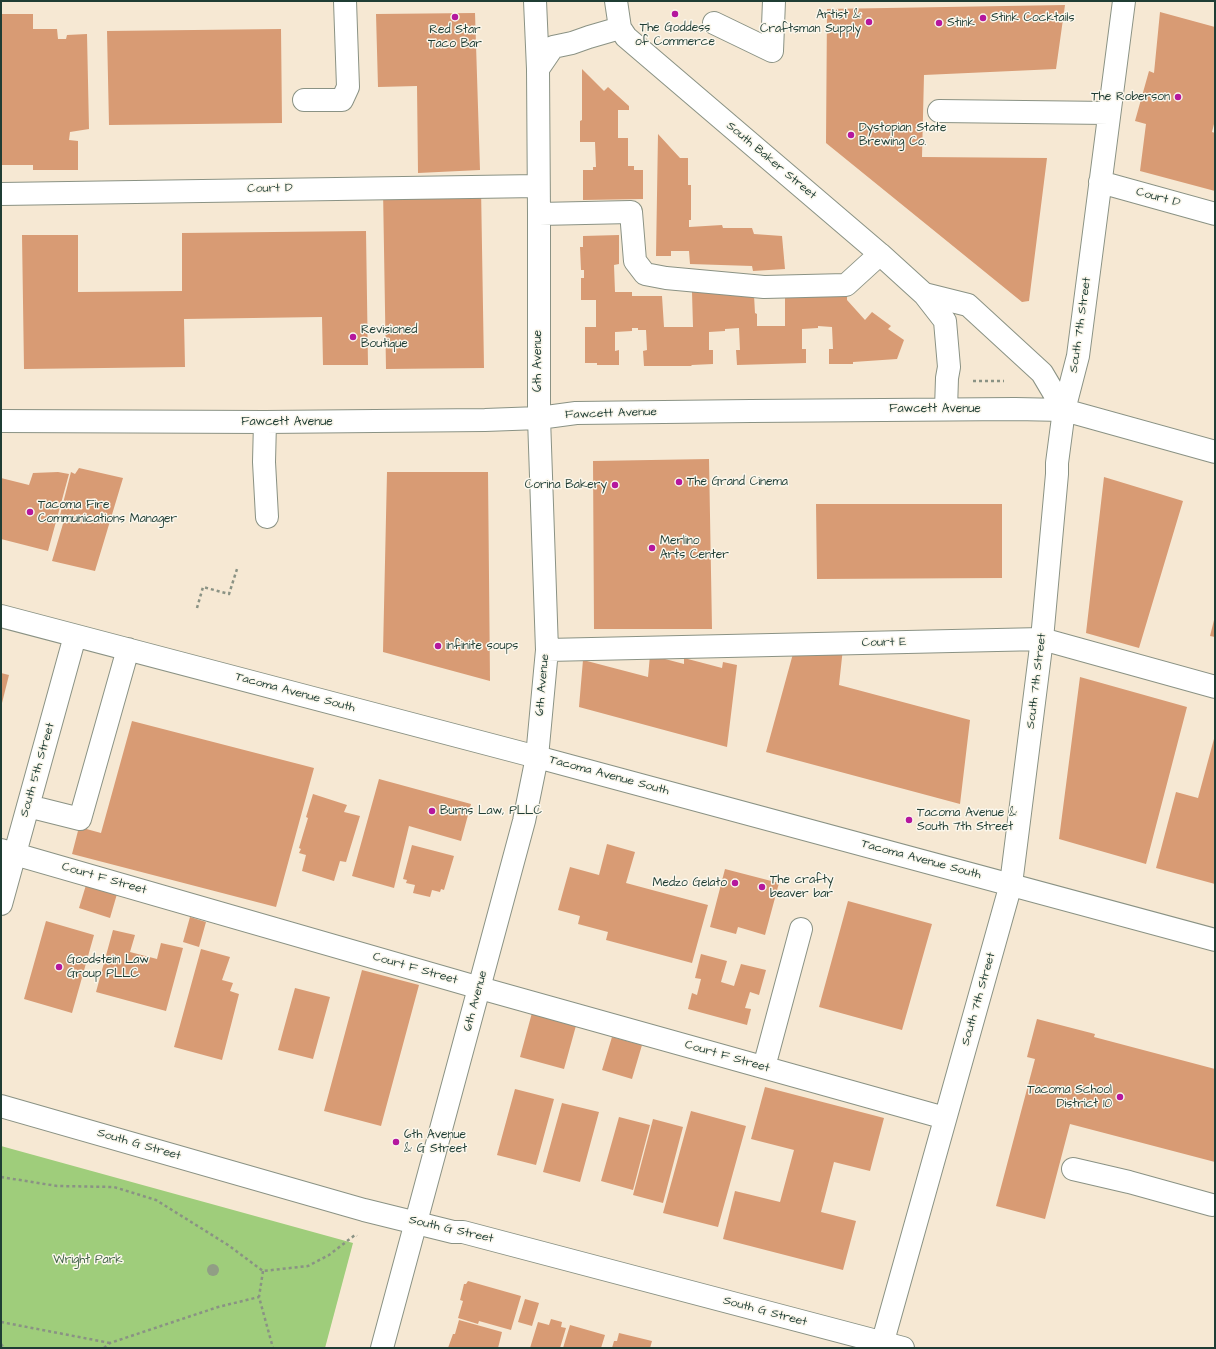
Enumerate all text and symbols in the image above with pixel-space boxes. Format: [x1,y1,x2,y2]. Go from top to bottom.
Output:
place label: Artist & Craftsman Supply [760,8,861,36]
marker: The Goddess of Commerce [670,9,680,19]
place label: Stink Cocktails [991,11,1074,25]
marker: Red Star Taco Bar [450,12,460,22]
marker: Stink Cocktails [978,13,988,23]
place label: Stink [947,16,975,30]
marker: Artist & Craftsman Supply [864,17,874,27]
marker: Stink [934,18,944,28]
place label: The Goddess of Commerce [635,21,715,49]
place label: Red Star Taco Bar [428,23,482,51]
place label: The Roberson [1091,90,1170,104]
marker: The Roberson [1173,92,1183,102]
street label: South Baker Street [723,119,819,203]
place label: Dystopian State Brewing Co. [859,121,946,149]
marker: Dystopian State Brewing Co. [846,130,856,140]
street label: Court D [247,181,293,197]
street label: Court D [1134,185,1182,211]
street label: South 7th Street [1067,276,1095,374]
place label: Revisioned Boutique [361,323,417,351]
street label: 6th Avenue [531,330,545,392]
marker: Revisioned Boutique [348,332,358,342]
street label: Fawcett Avenue [889,402,981,416]
street label: Fawcett Avenue [565,405,657,423]
street label: Fawcett Avenue [241,415,333,429]
place label: The Grand Cinema [687,475,788,489]
marker: The Grand Cinema [674,477,684,487]
place label: Corina Bakery [525,478,607,492]
marker: Corina Bakery [610,480,620,490]
place label: Tacoma Fire Communications Manager [38,498,177,526]
marker: Tacoma Fire Communications Manager [25,507,35,517]
place label: Merlino Arts Center [660,534,729,562]
marker: Merlino Arts Center [647,543,657,553]
street label: South 7th Street [1024,632,1050,730]
street label: Court E [862,635,906,651]
place label: infinite soups [446,639,518,653]
marker: infinite soups [433,641,443,651]
street label: 6th Avenue [533,653,553,717]
street label: Tacoma Avenue South [234,670,356,716]
street label: South 5th Street [18,721,58,819]
street label: Tacoma Avenue South [548,753,670,799]
place label: Burns Law, PLLC [440,804,542,818]
marker: Burns Law, PLLC [427,806,437,816]
place label: Tacoma Avenue & South 7th Street [917,806,1017,834]
marker: Tacoma Avenue & South 7th Street [904,815,914,825]
street label: Tacoma Avenue South [860,837,982,883]
street label: Court F Street [60,860,148,898]
place label: The crafty beaver bar [770,873,834,901]
place label: Medzo Gelato [653,876,727,890]
marker: Medzo Gelato [730,878,740,888]
marker: The crafty beaver bar [757,882,767,892]
street label: Court F Street [371,950,459,988]
street label: South 7th Street [959,951,999,1047]
place label: Goodstein Law Group PLLC [67,953,149,981]
marker: Goodstein Law Group PLLC [54,962,64,972]
street label: 6th Avenue [461,969,491,1033]
street label: Court F Street [683,1038,771,1076]
place label: Tacoma School District 10 [1027,1083,1112,1111]
marker: Tacoma School District 10 [1115,1092,1125,1102]
street label: South G Street [96,1126,182,1164]
place label: 6th Avenue & G Street [404,1128,467,1156]
marker: 6th Avenue & G Street [391,1137,401,1147]
street label: South G Street [407,1213,495,1247]
park label: Wright Park [53,1253,123,1267]
street label: South G Street [721,1294,809,1330]

